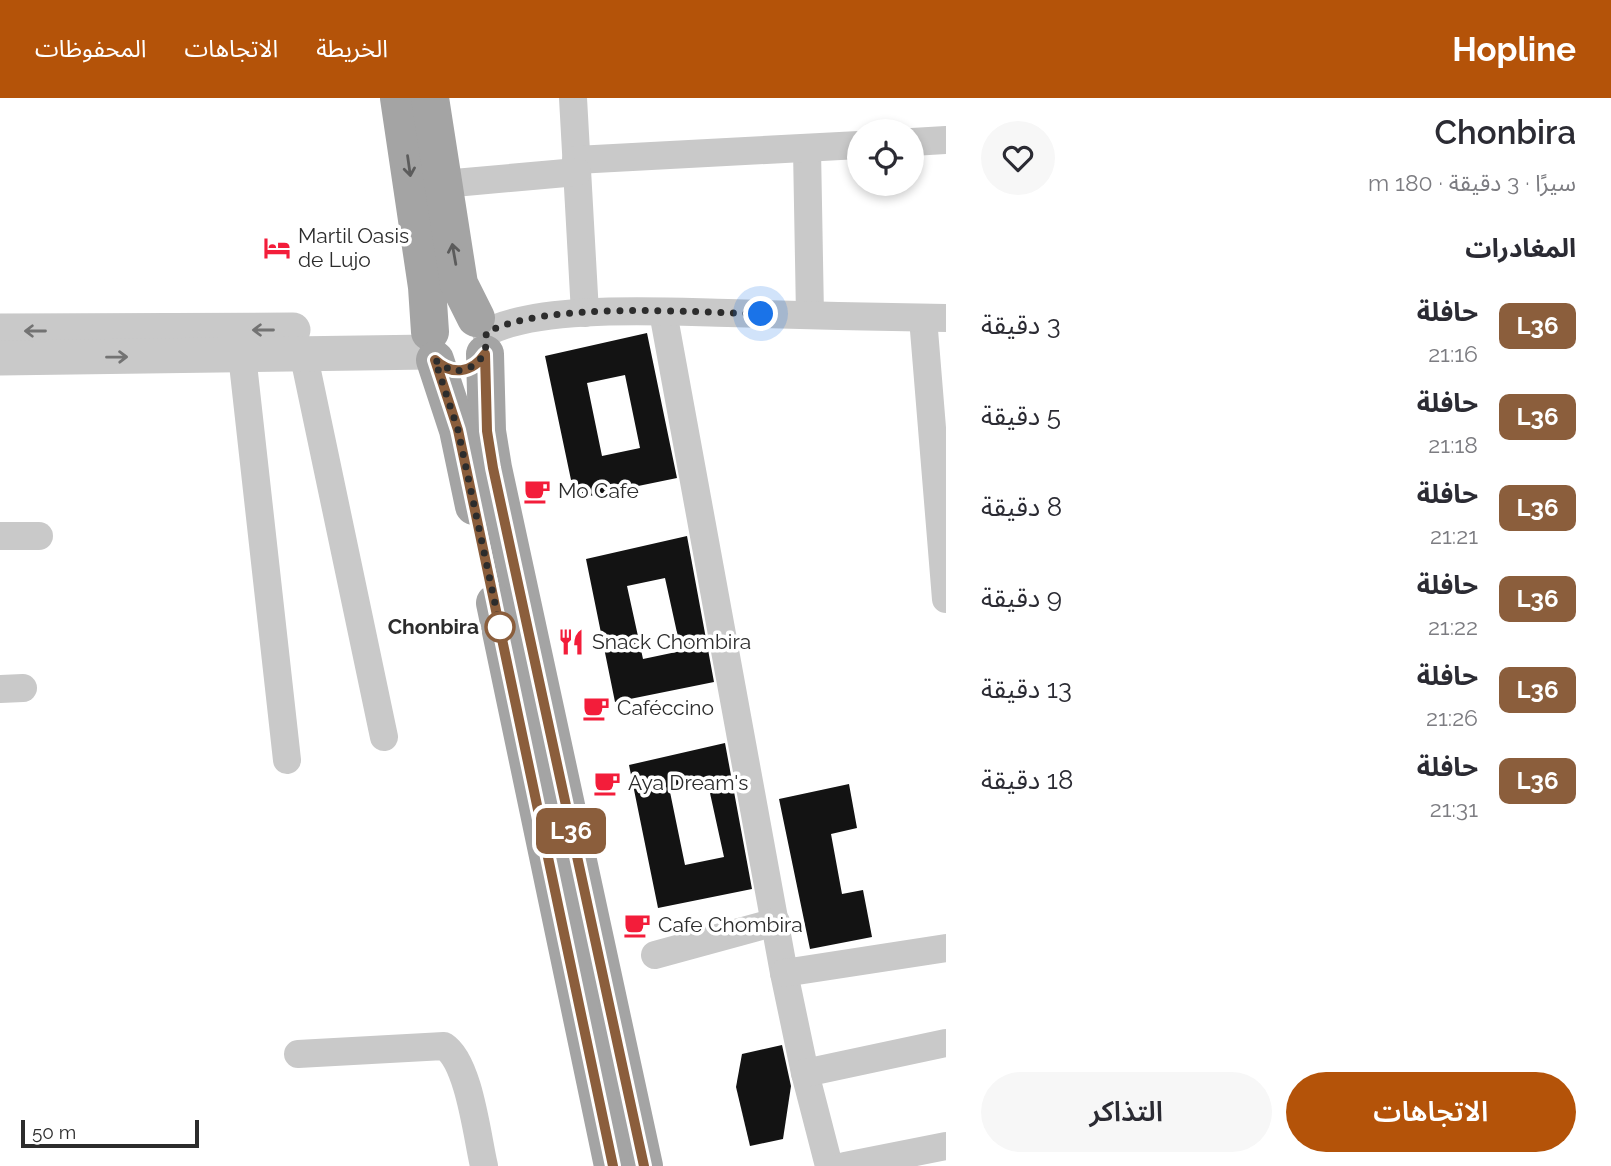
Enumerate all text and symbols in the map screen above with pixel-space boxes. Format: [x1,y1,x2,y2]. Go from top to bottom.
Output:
text: Hopline [1452,30,1576,69]
text: المحفوظات [35,34,146,63]
text: الاتجاهات [184,34,278,63]
text: الخريطة [316,34,388,63]
text: Chonbira [1435,113,1576,152]
map controls [847,119,924,196]
button: locate [847,119,924,196]
button: heart [981,121,1055,195]
one-way arrow [402,154,415,176]
text: سيرًا · 3 دقيقة · 180 m [1368,169,1576,196]
place label: Martil Oasis de Lujo [298,223,409,272]
hotel icon: Martil Oasis de Lujo [262,233,292,263]
text: المغادرات [1465,233,1576,263]
one-way arrow [447,243,460,266]
your location [743,296,778,331]
text: حافلة [1417,297,1478,327]
text: 3 دقيقة [981,310,1061,340]
text: L36 [1517,311,1558,340]
one-way arrow [252,323,275,337]
one-way arrow [24,324,47,338]
text: 21:16 [1428,340,1478,367]
one-way arrow [105,350,128,363]
text: حافلة [1417,388,1478,418]
text: 5 دقيقة [981,401,1061,431]
text: L36 [1517,402,1558,431]
text: 21:18 [1428,431,1478,458]
cafe icon: Mo Cafe [522,476,552,506]
place label: Mo Cafe [558,478,639,503]
text: حافلة [1417,479,1478,509]
text: 8 دقيقة [981,492,1062,522]
text: L36 [1517,493,1558,522]
text: 21:21 [1430,522,1478,549]
text: حافلة [1417,570,1478,600]
text: 9 دقيقة [981,583,1062,613]
text: L36 [1517,584,1558,613]
marker: Chonbira [485,612,515,642]
text: 21:22 [1428,613,1478,640]
place label: Chonbira [388,614,479,639]
restaurant icon: Snack Chombira [556,627,586,657]
place label: Snack Chombira [592,629,751,654]
text: حافلة [1417,661,1478,691]
text: 13 دقيقة [981,674,1072,704]
text: L36 [1517,675,1558,704]
cafe icon: Caféccino [581,693,611,723]
place label: Caféccino [617,695,714,720]
text: 21:26 [1426,704,1478,731]
text: حافلة [1417,752,1478,782]
text: 18 دقيقة [981,765,1073,795]
text: L36 [1517,766,1558,795]
cafe icon: Aya Dream's [592,768,622,798]
place label: Aya Dream's [628,770,748,795]
text: 21:31 [1430,795,1478,822]
line badge: L36 [531,808,611,854]
text: L36 [550,816,592,845]
cafe icon: Cafe Chombira [622,910,652,940]
place label: Cafe Chombira [658,912,803,937]
button: التذاكر [981,1072,1272,1152]
button: الاتجاهات [1286,1072,1576,1152]
scale bar [21,1117,200,1149]
text: 50 m [32,1121,76,1143]

